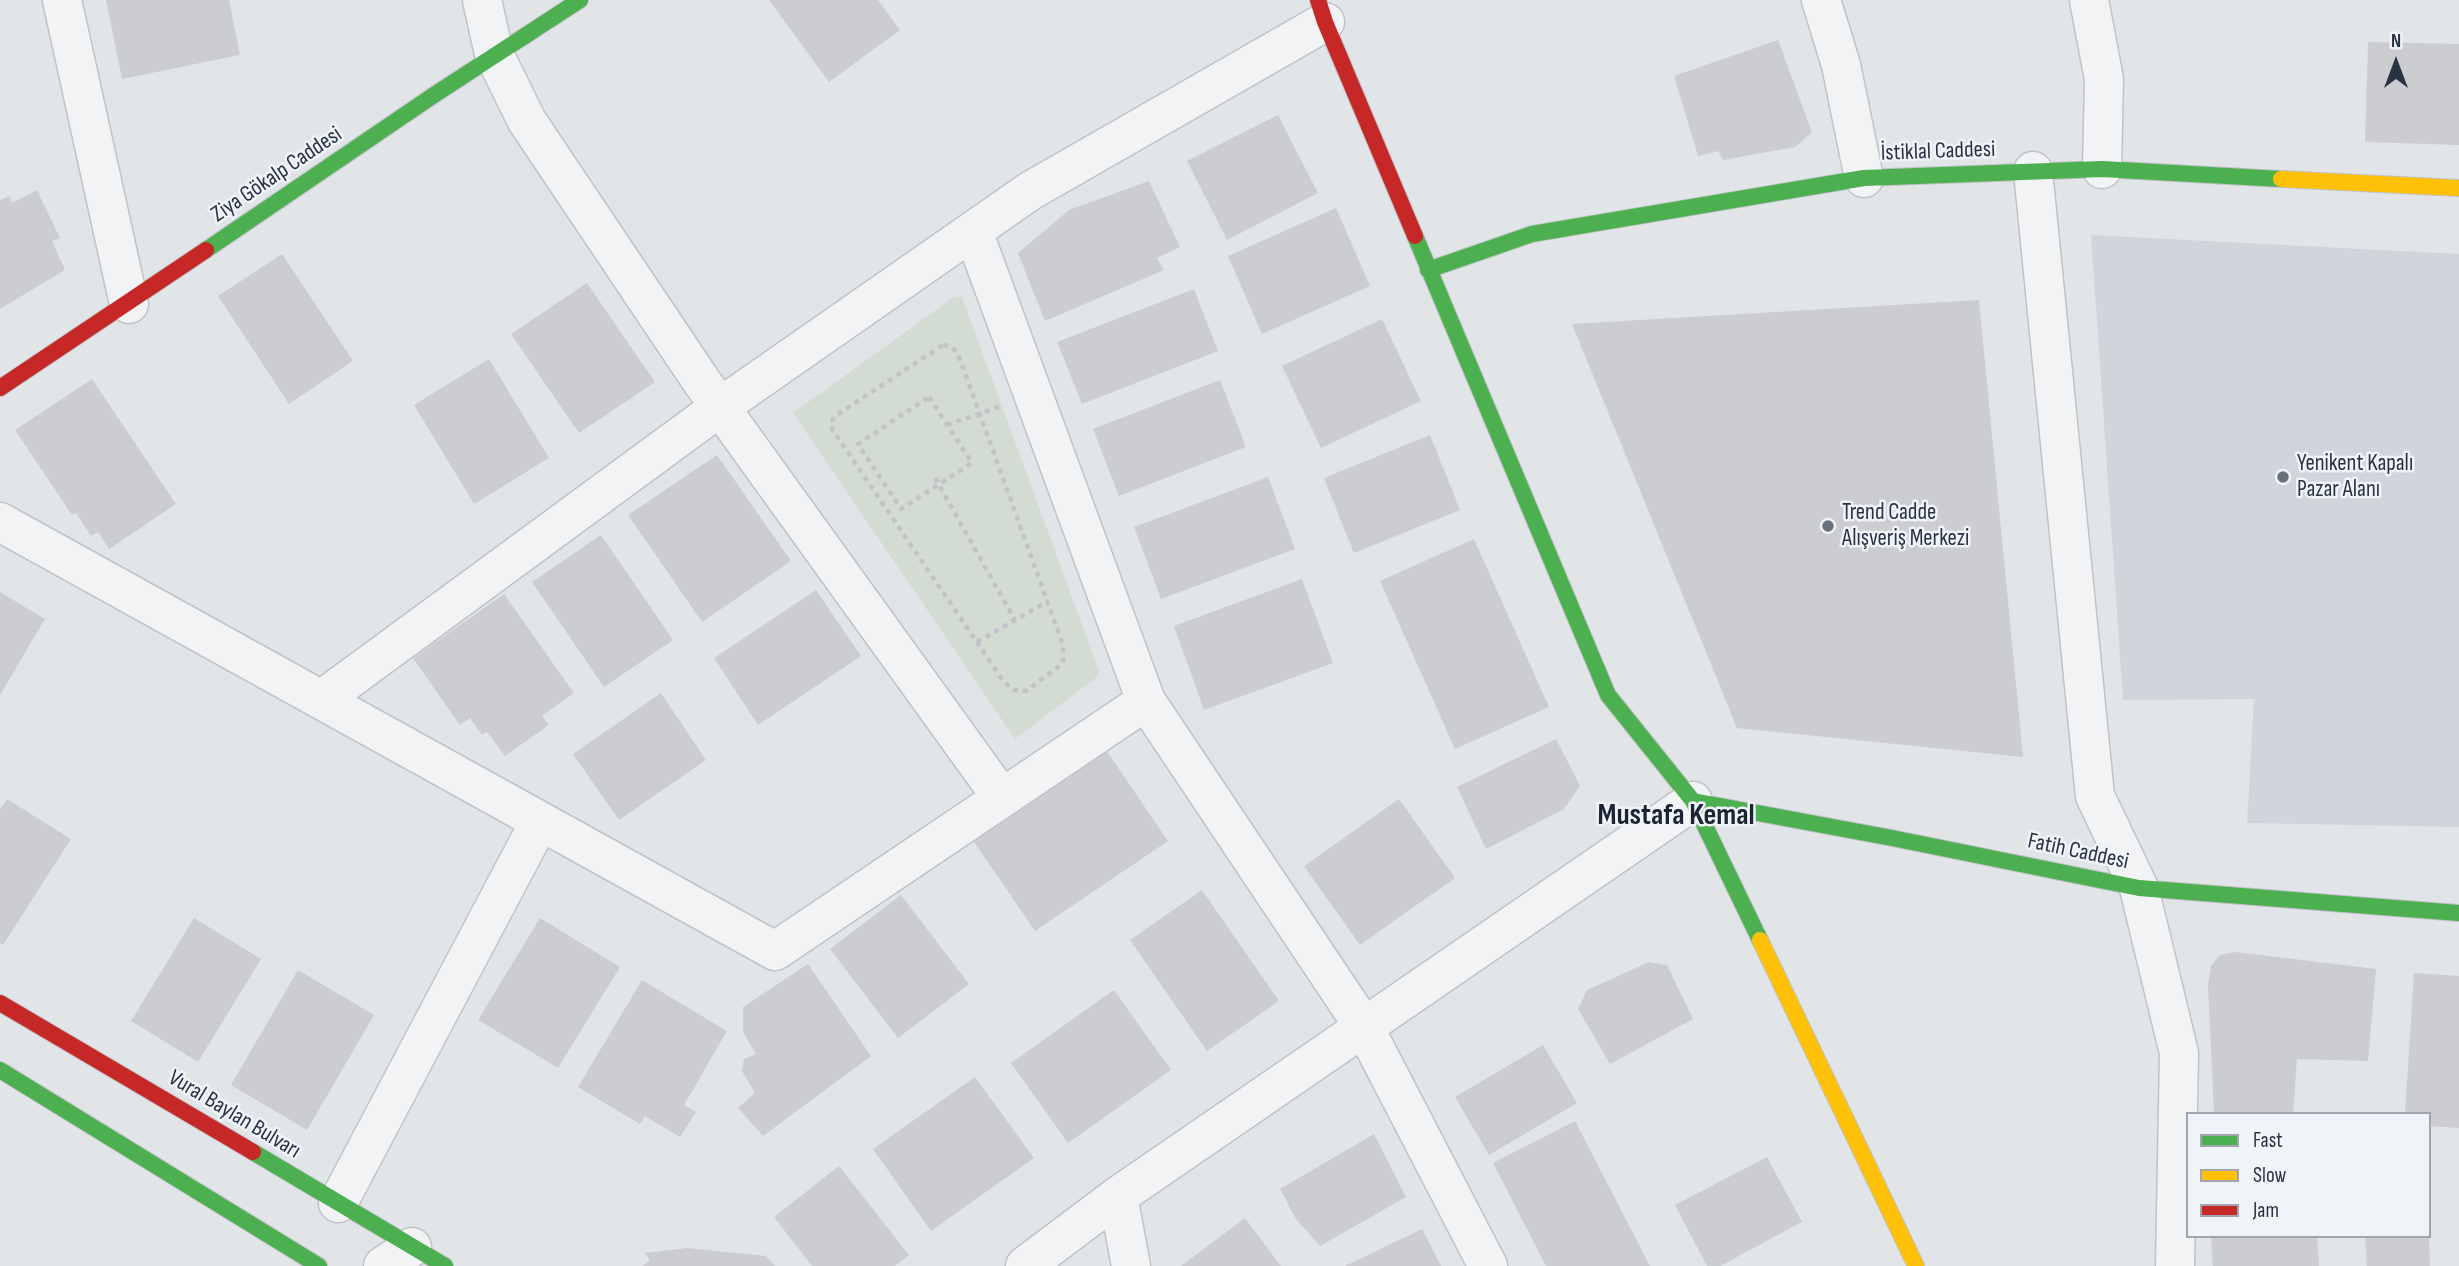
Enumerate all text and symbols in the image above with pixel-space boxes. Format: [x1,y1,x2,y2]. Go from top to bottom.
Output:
north arrow [2361,28,2431,98]
text: N [2391,30,2401,53]
street label: Ziya Gökalp Caddesi [206,121,348,229]
street label: İstiklal Caddesi [1880,136,1996,168]
place label: Yenikent Kapalı Pazar Alanı [2297,450,2413,504]
marker: Yenikent Kapalı Pazar Alanı [2275,469,2291,485]
place label: Trend Cadde Alışveriş Merkezi [1842,499,1969,553]
marker: Trend Cadde Alışveriş Merkezi [1820,518,1836,534]
district label: Mustafa Kemal [1597,798,1755,834]
street label: Fatih Caddesi [2025,828,2131,876]
street label: Vural Baylan Bulvarı [163,1065,305,1165]
legend [2186,1112,2431,1238]
text: Fast [2253,1128,2283,1153]
text: Slow [2253,1163,2286,1188]
text: Jam [2253,1198,2279,1223]

